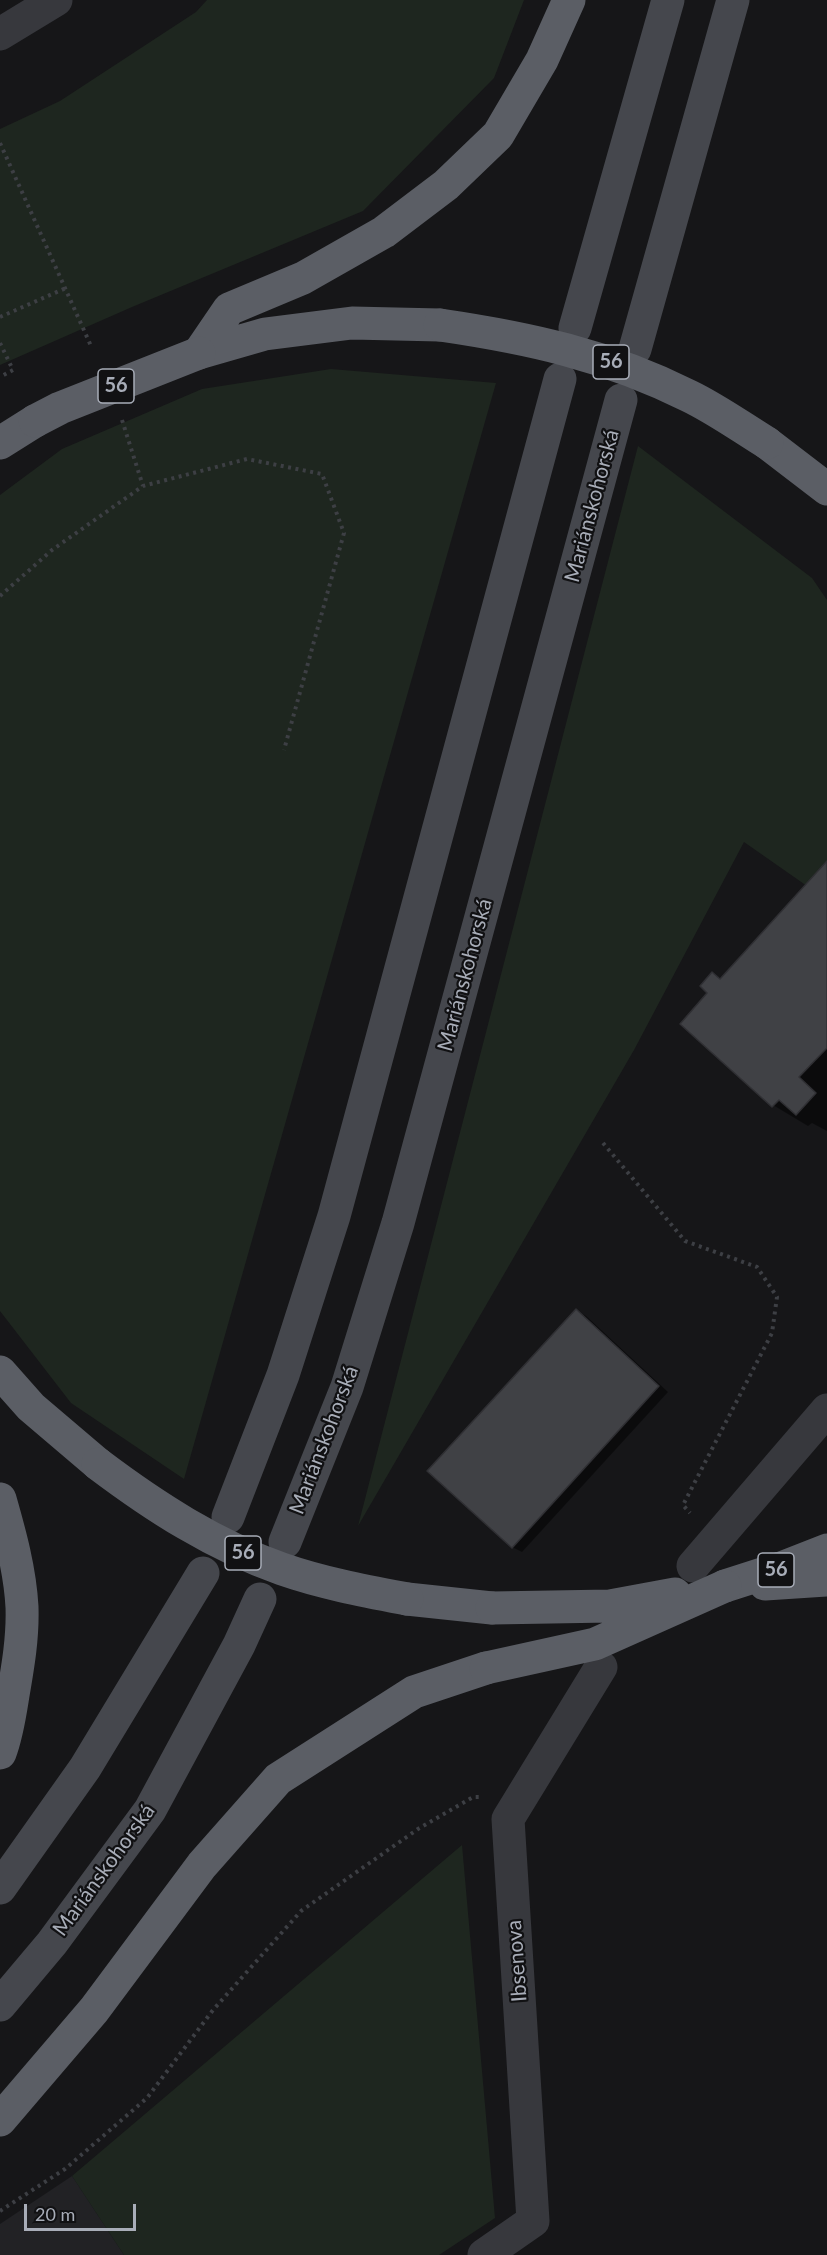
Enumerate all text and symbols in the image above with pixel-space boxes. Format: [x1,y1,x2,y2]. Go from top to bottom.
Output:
road number: 56 [593,345,629,379]
road number: 56 [98,369,134,403]
street label: Mariánskohorská [560,427,624,585]
street label: Mariánskohorská [433,896,497,1054]
street label: Mariánskohorská [284,1362,364,1518]
road number: 56 [225,1536,261,1570]
road number: 56 [758,1553,794,1587]
street label: Mariánskohorská [48,1799,160,1941]
street label: Ibsenova [502,1919,532,2003]
scale bar [27,2192,140,2230]
text: 20 m [35,2203,75,2225]

